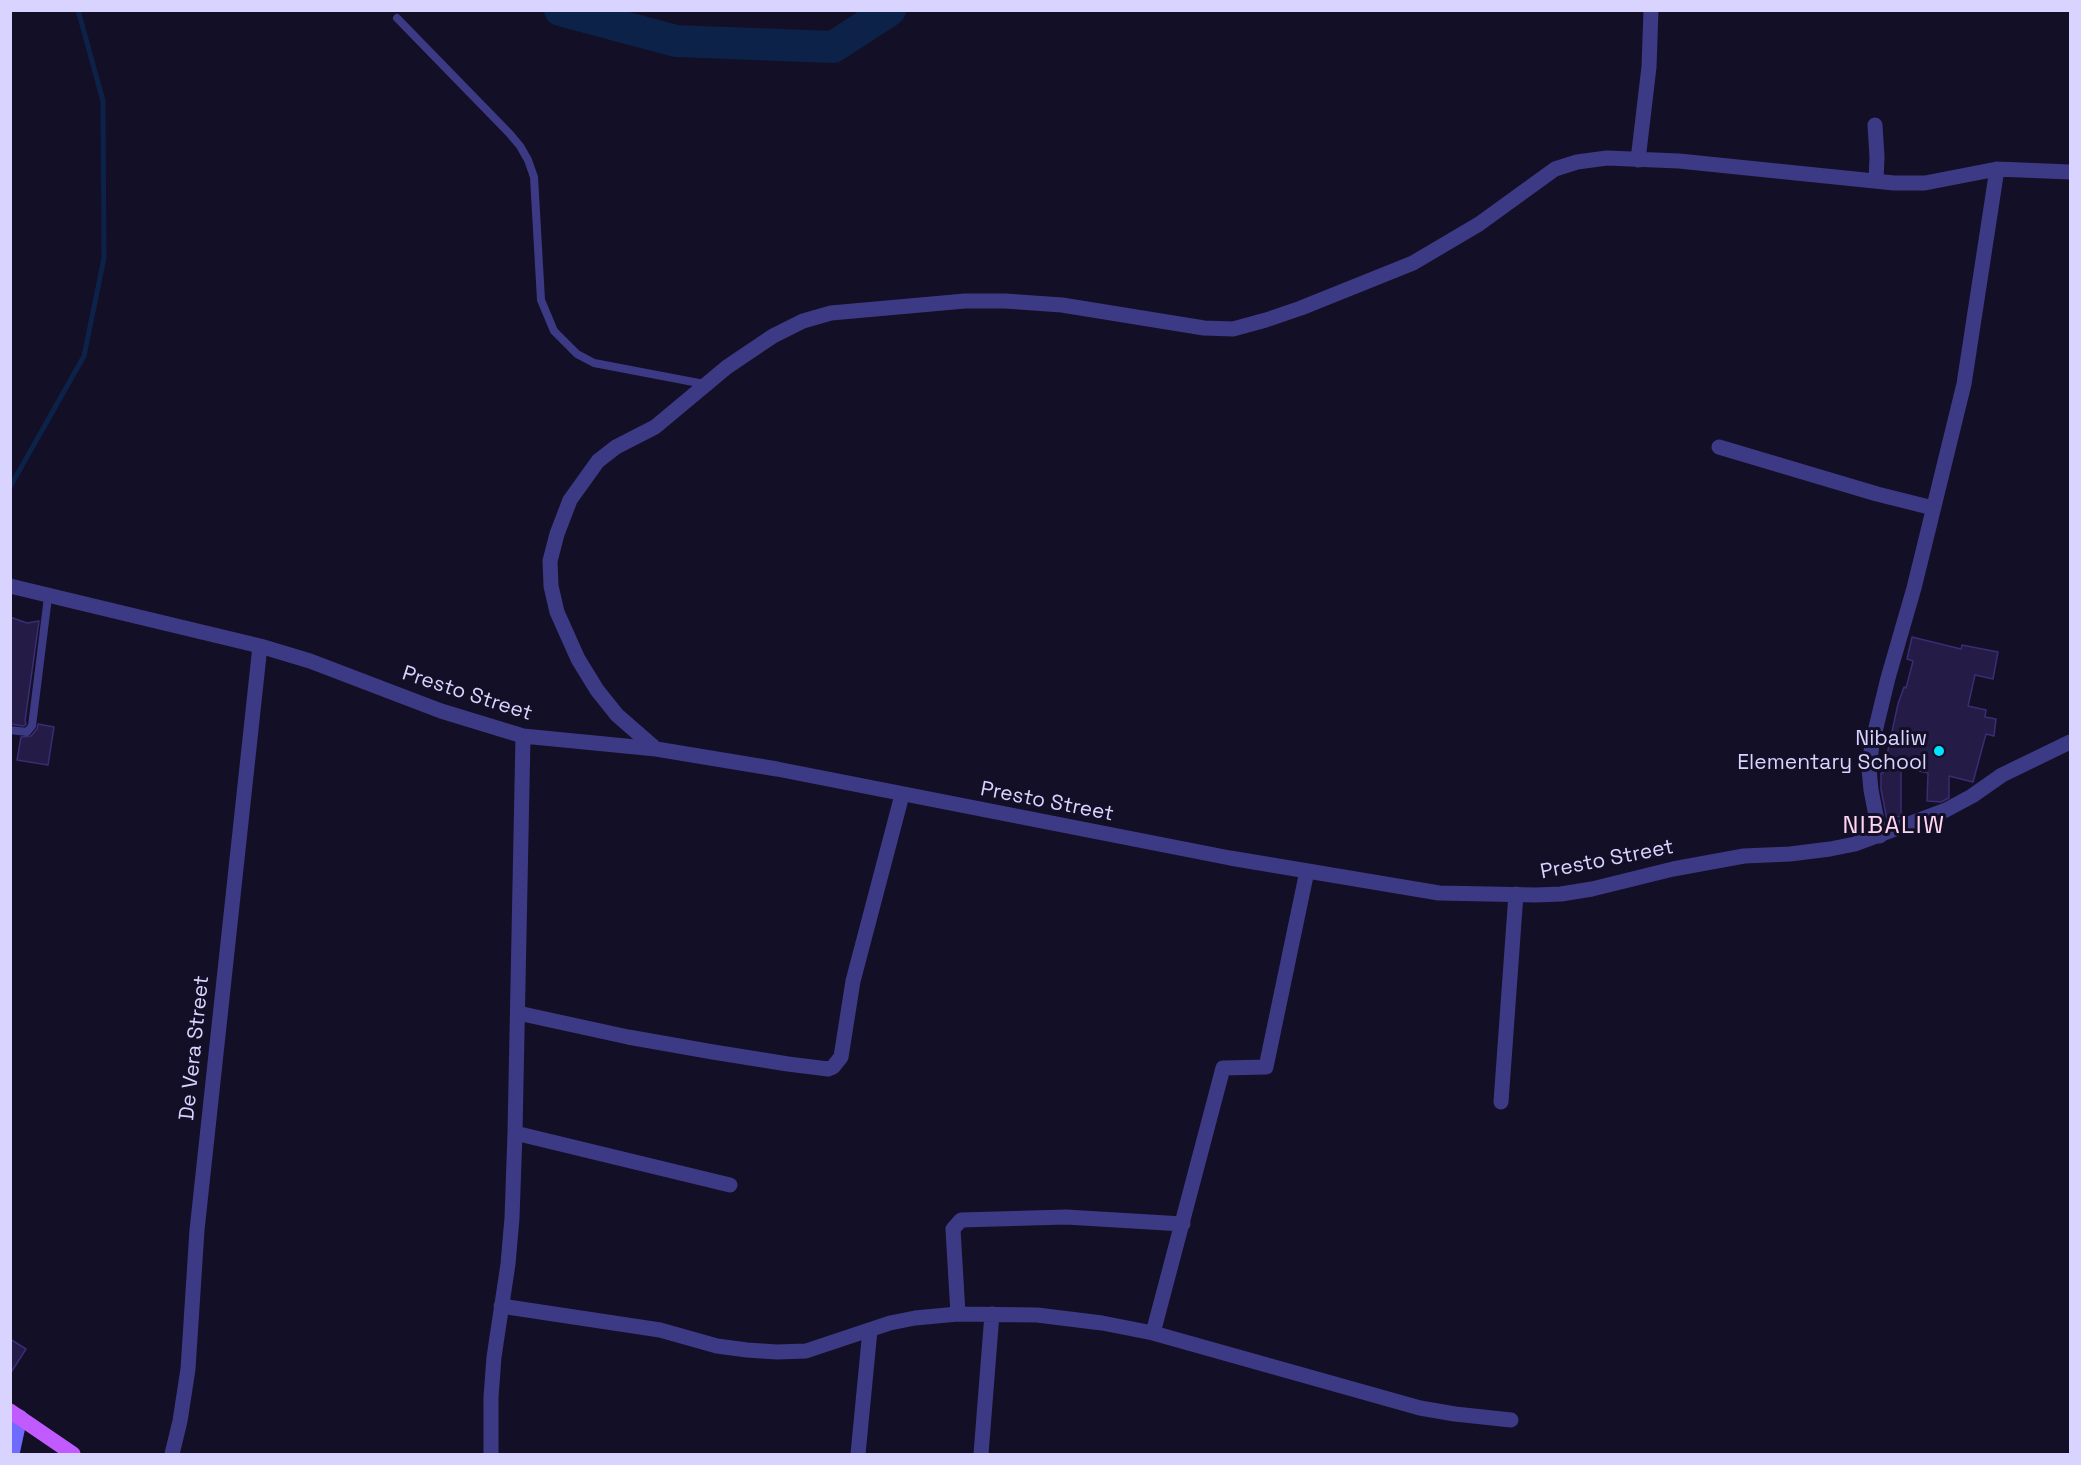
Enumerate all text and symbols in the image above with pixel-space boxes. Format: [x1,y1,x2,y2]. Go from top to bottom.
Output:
street label: Presto Street [399,661,535,727]
place label: Nibaliw Elementary School [1737,726,1927,776]
marker: Nibaliw Elementary School [1932,744,1946,758]
street label: Presto Street [978,777,1116,827]
district label: NIBALIW [1842,812,1946,840]
street label: Presto Street [1538,835,1676,885]
street label: De Vera Street [175,974,215,1122]

